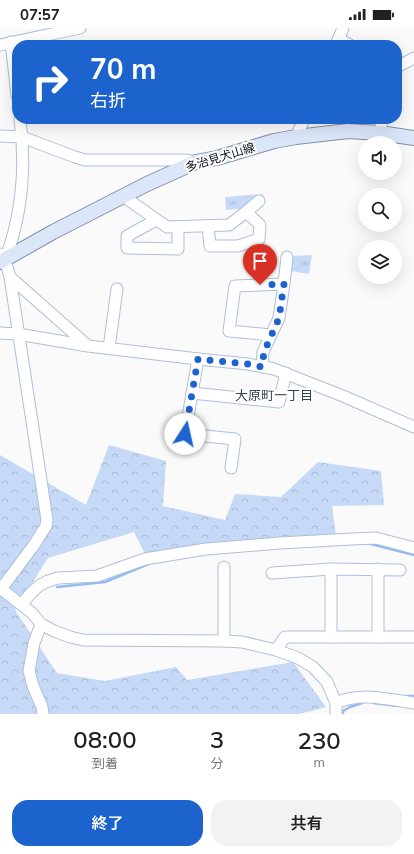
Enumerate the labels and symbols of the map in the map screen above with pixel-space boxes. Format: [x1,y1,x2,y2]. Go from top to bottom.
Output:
street label: 多治見犬山線 [183,139,257,175]
pin [243,244,277,285]
district label: 大原町一丁目 [235,387,313,403]
position arrow [164,413,206,455]

